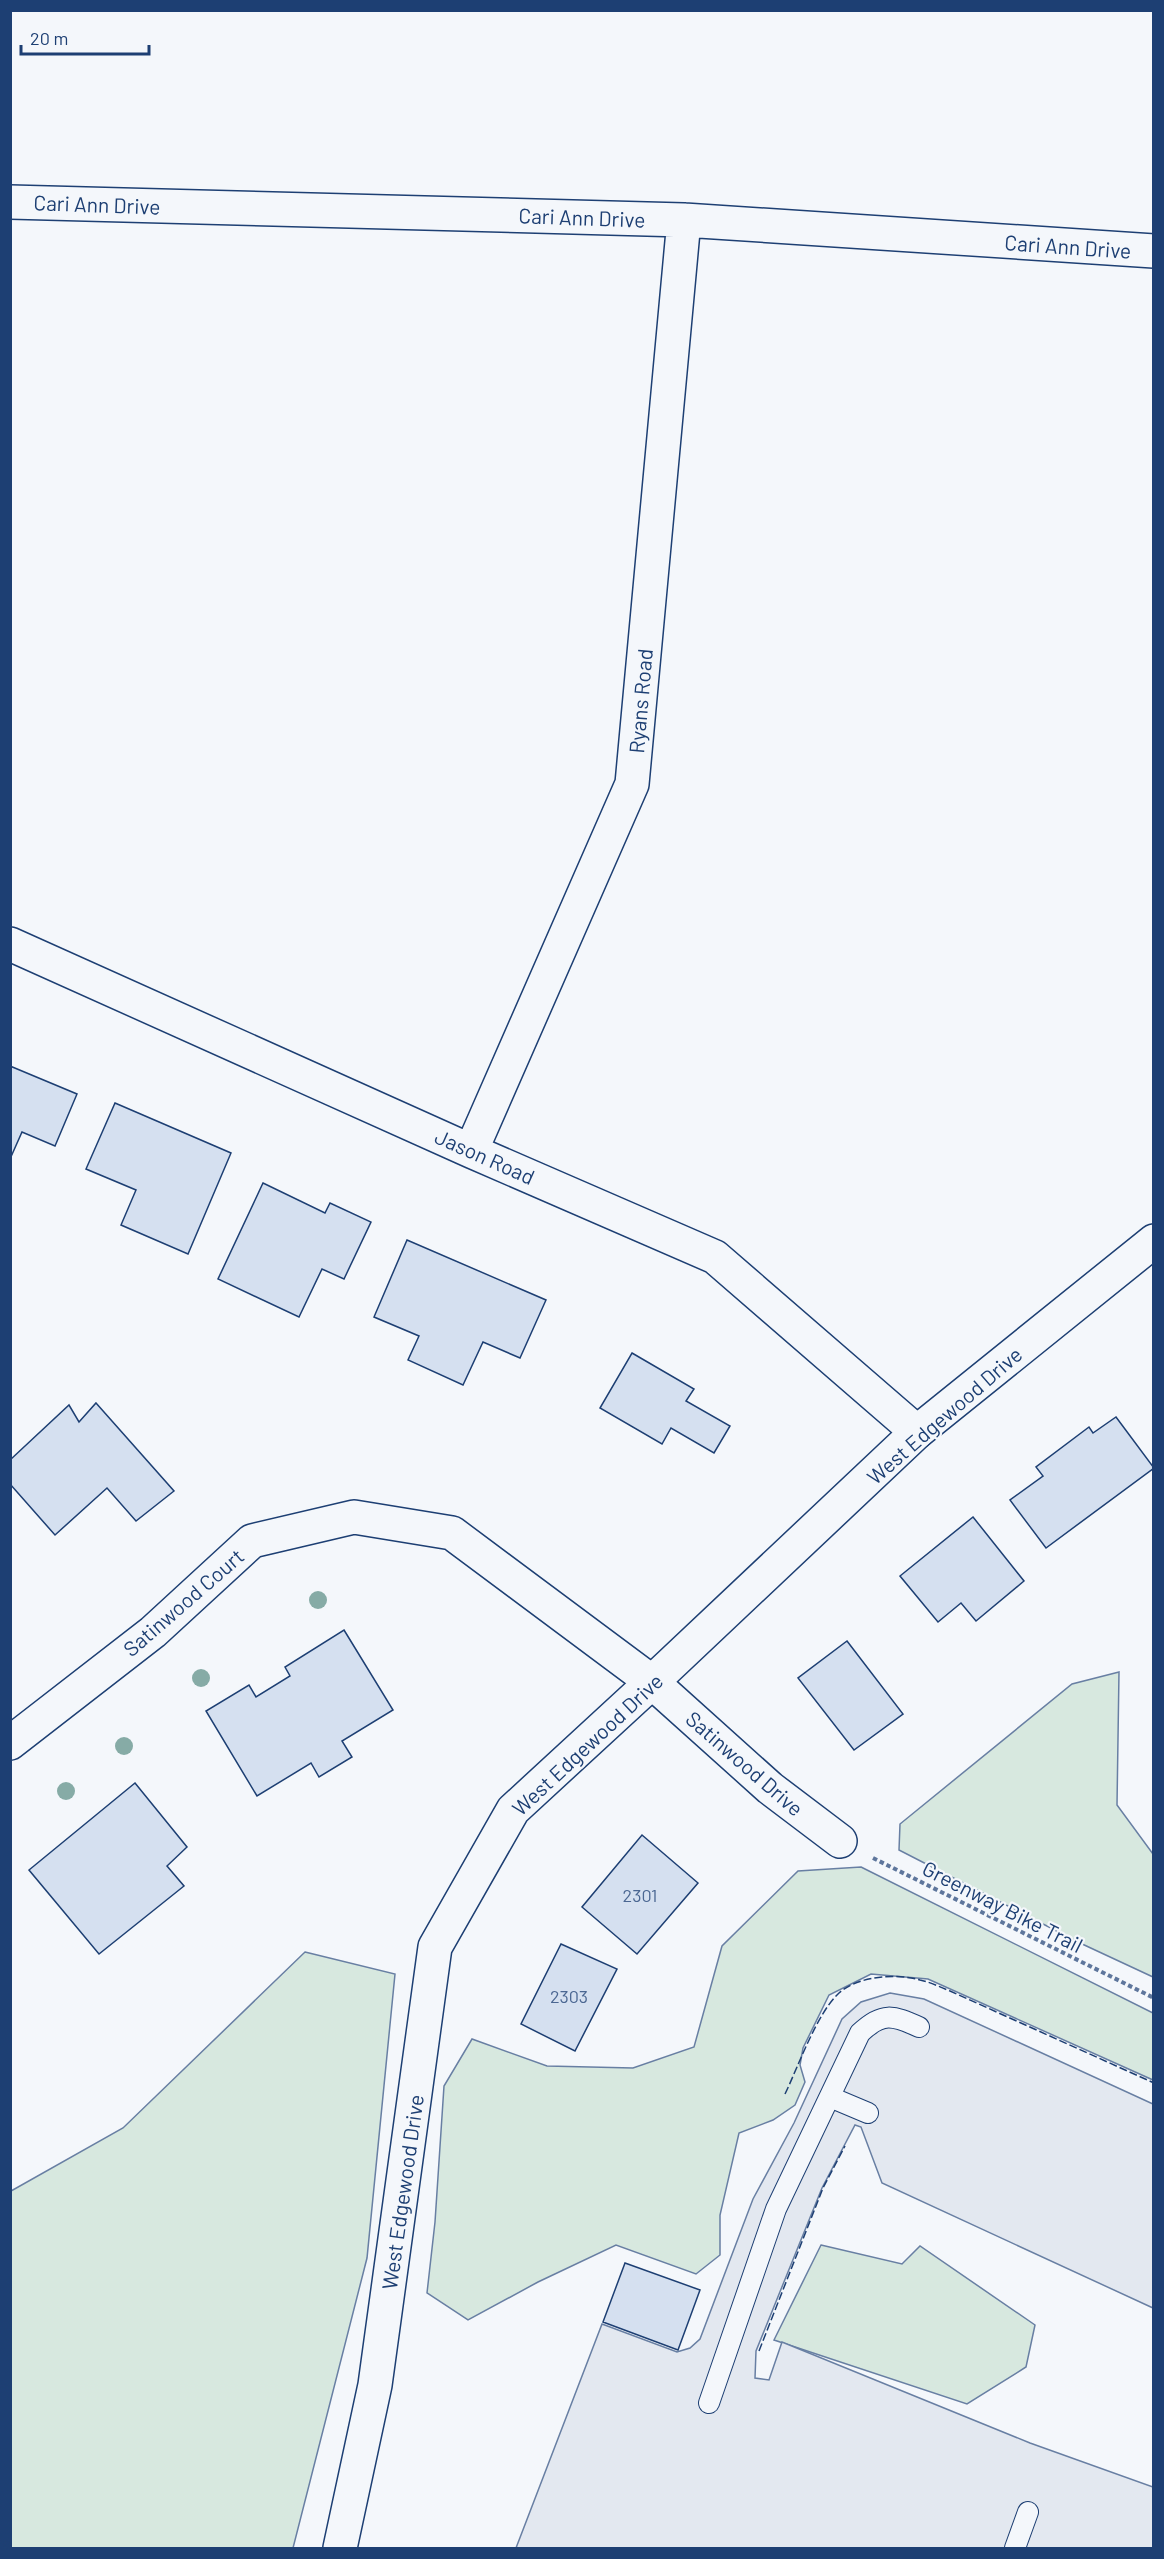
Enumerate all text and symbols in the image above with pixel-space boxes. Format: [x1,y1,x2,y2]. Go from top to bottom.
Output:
scale bar [21,18,148,56]
text: 20 m [30,27,68,49]
street label: Cari Ann Drive [33,189,161,219]
street label: Cari Ann Drive [518,202,646,232]
street label: Cari Ann Drive [1004,229,1132,263]
street label: Ryans Road [623,648,657,754]
street label: Jason Road [431,1123,539,1189]
street label: West Edgewood Drive [862,1341,1026,1489]
street label: Satinwood Court [118,1543,248,1661]
street label: West Edgewood Drive [507,1668,667,1820]
street label: Satinwood Drive [681,1705,809,1821]
street label: Greenway Bike Trail [919,1855,1087,1957]
house number: 2301 [623,1884,657,1906]
house number: 2303 [550,1985,588,2007]
street label: West Edgewood Drive [376,2093,428,2291]

